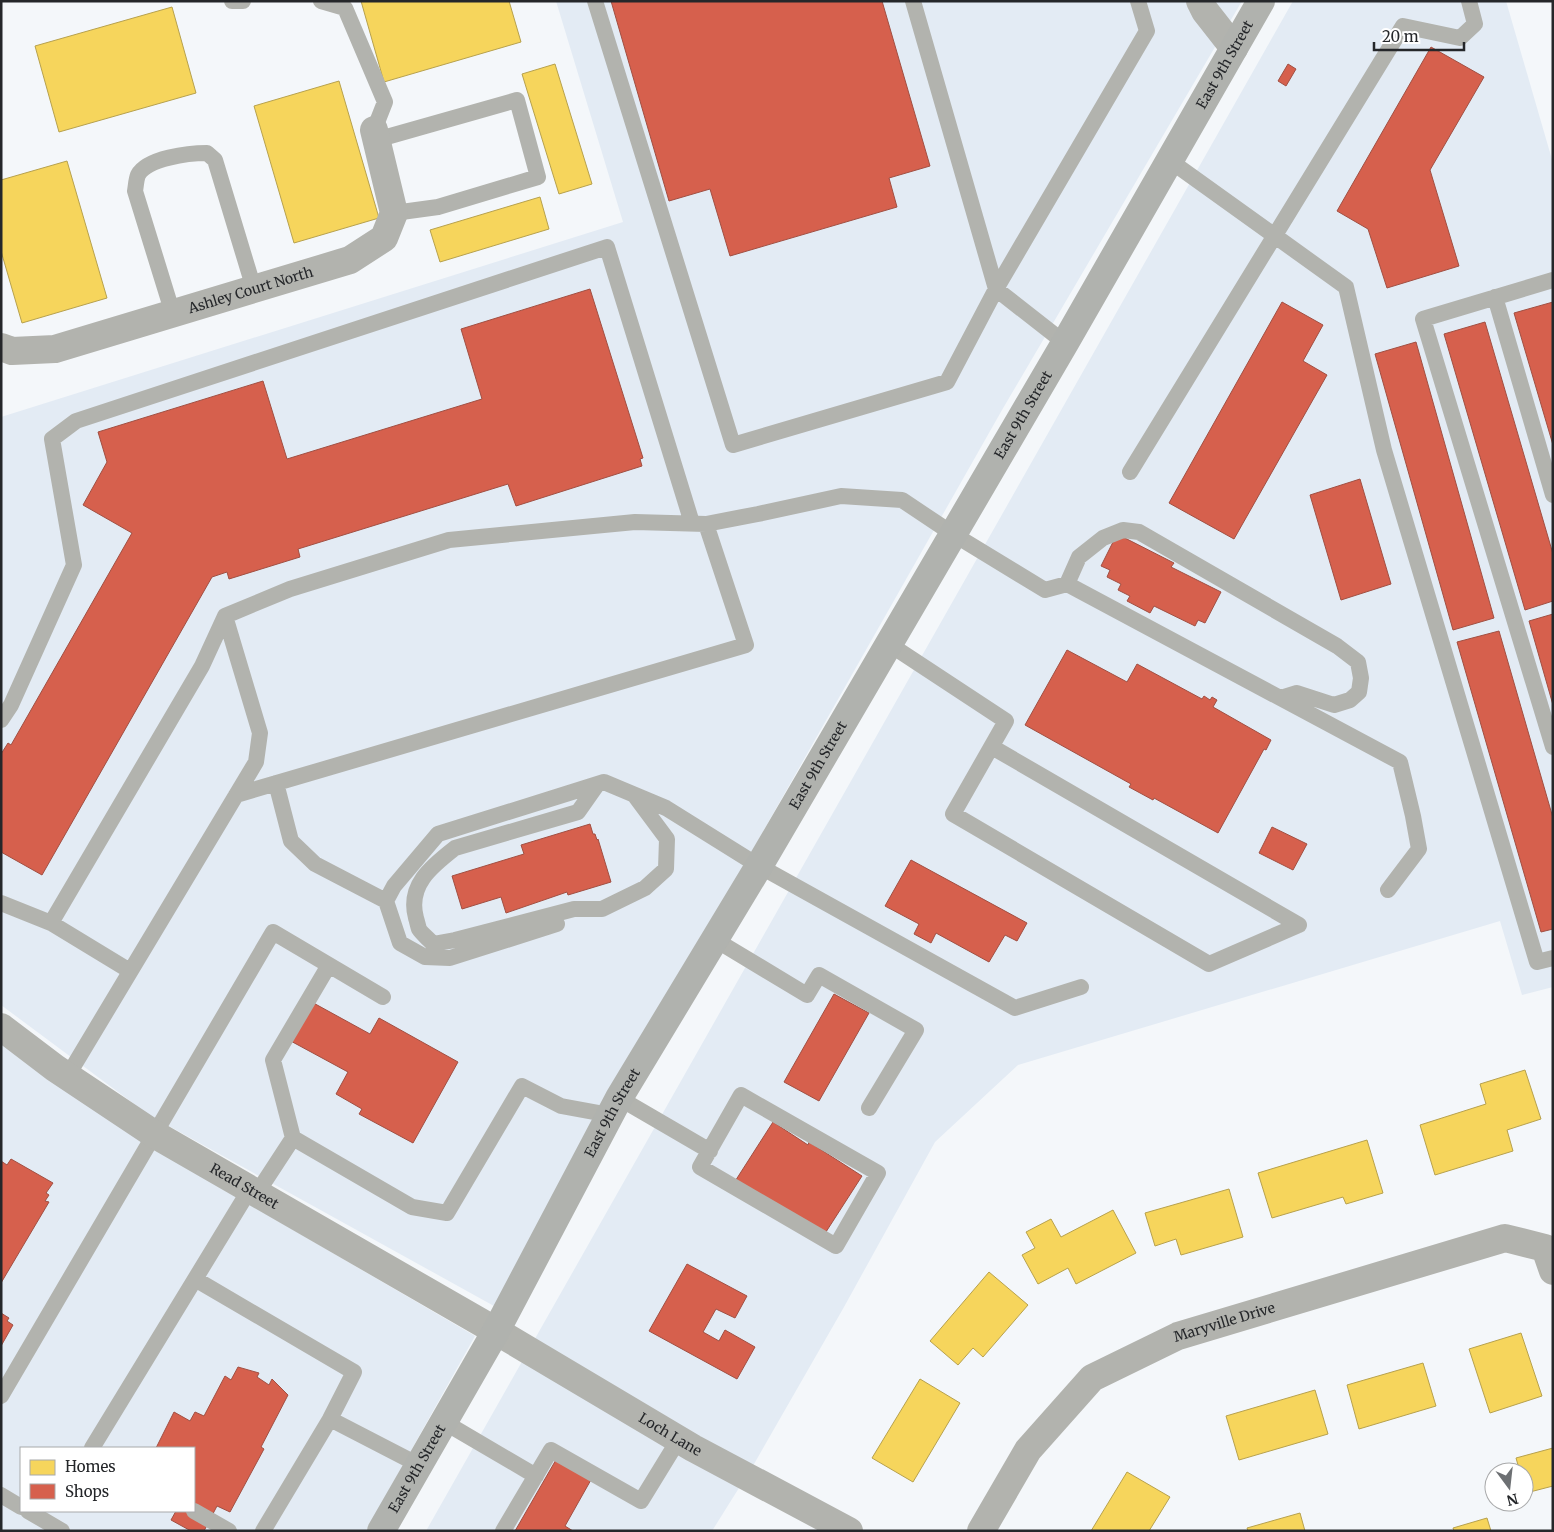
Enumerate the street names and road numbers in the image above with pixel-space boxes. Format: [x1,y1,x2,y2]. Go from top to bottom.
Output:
street label: East 9th Street [1192,17,1257,112]
street label: Ashley Court North [185,263,315,318]
street label: East 9th Street [990,367,1056,462]
street label: East 9th Street [785,717,851,812]
street label: East 9th Street [580,1064,644,1160]
street label: Read Street [207,1159,282,1213]
street label: Maryville Drive [1171,1298,1277,1346]
street label: Loch Lane [635,1409,705,1460]
street label: East 9th Street [384,1421,450,1516]

